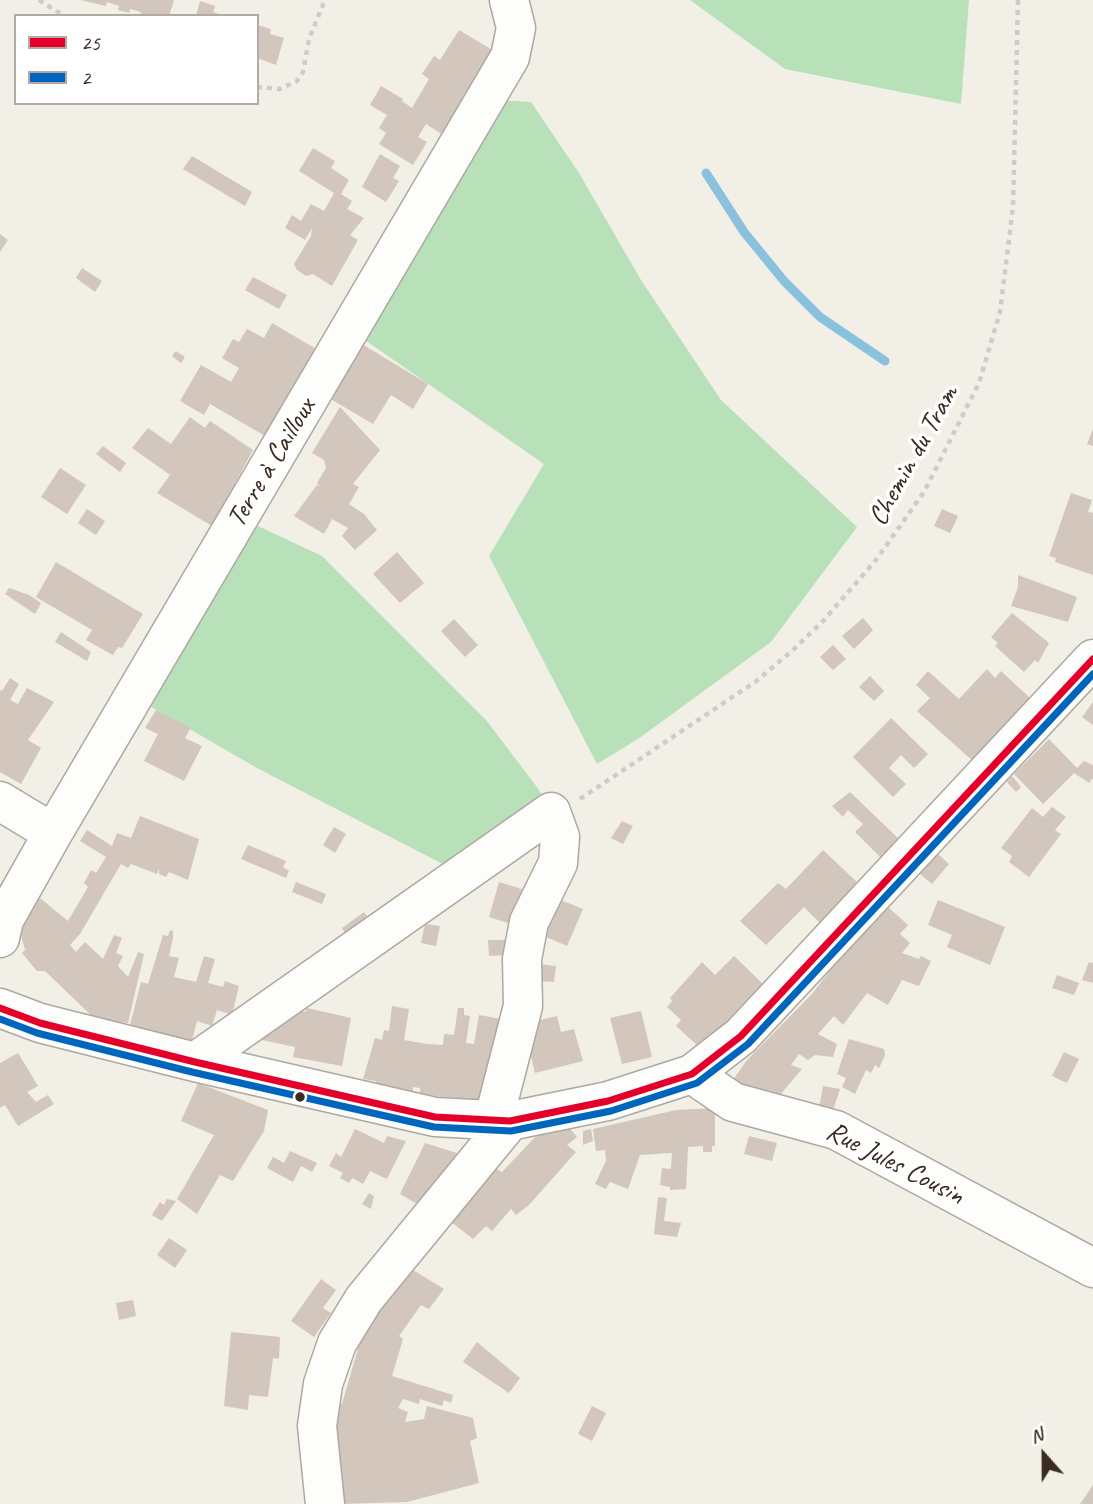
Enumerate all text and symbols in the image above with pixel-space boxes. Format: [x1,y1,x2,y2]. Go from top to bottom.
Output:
legend [14,14,259,105]
text: 25 [81,30,100,56]
text: 2 [81,65,90,91]
street label: Chemin du Tram [862,380,966,532]
street label: Terre à Cailloux [220,392,324,534]
unlabelled marker [293,1090,307,1104]
street label: Rue Jules Cousin [821,1115,969,1213]
north arrow [1009,1420,1079,1490]
text: N [1027,1422,1046,1449]

